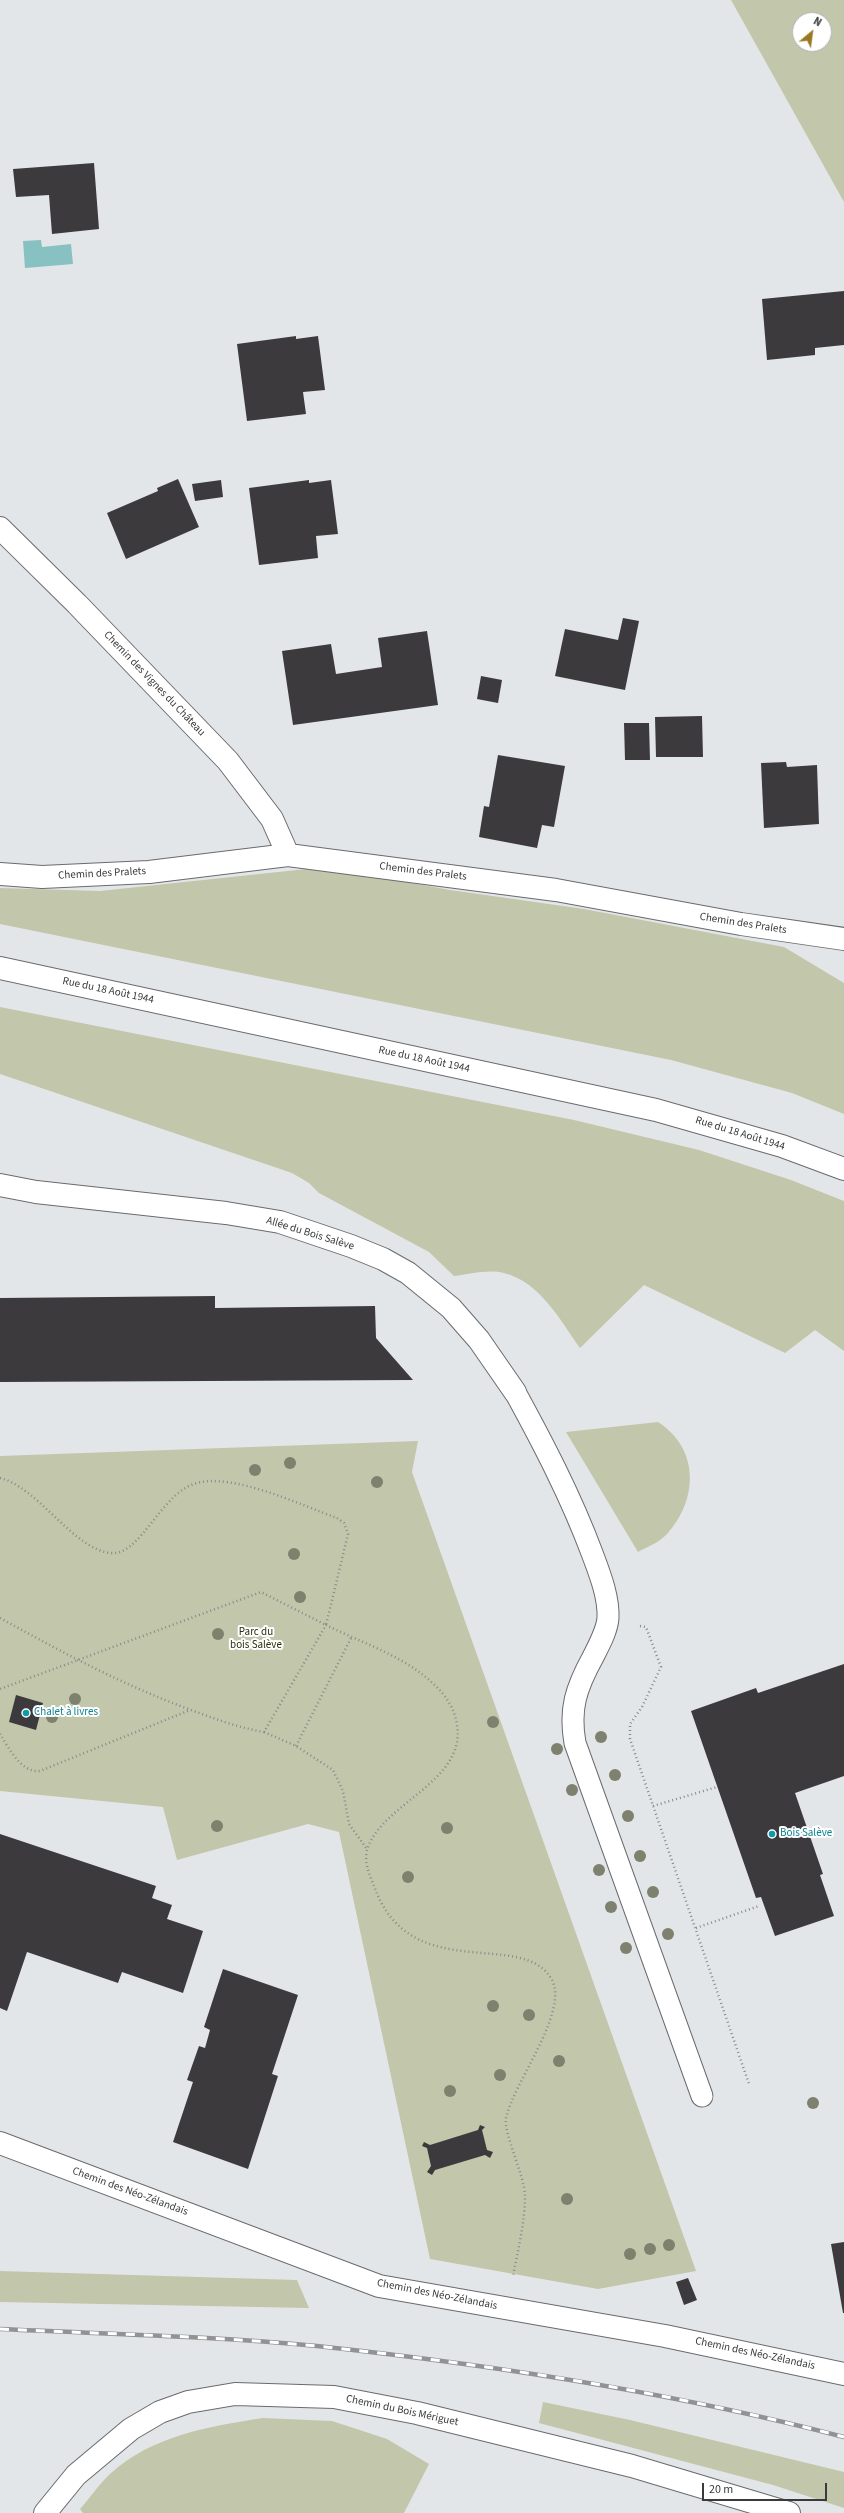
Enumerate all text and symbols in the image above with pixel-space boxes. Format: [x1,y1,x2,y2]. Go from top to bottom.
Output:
north arrow [792,12,832,52]
text: N [811,14,824,30]
street label: Chemin des Vignes du Château [100,629,208,739]
street label: Chemin des Pralets [379,860,467,884]
street label: Chemin des Pralets [58,865,146,883]
street label: Chemin des Pralets [699,911,787,937]
street label: Rue du 18 Août 1944 [61,975,155,1007]
street label: Rue du 18 Août 1944 [377,1044,471,1076]
street label: Rue du 18 Août 1944 [694,1114,786,1154]
street label: Allée du Bois Salève [264,1214,356,1254]
park label: Parc du bois Salève [230,1626,282,1652]
place label: Chalet à livres [34,1706,98,1720]
marker: Chalet à livres [21,1708,31,1718]
place label: Bois Salève [780,1827,832,1841]
marker: Bois Salève [767,1829,777,1839]
street label: Chemin des Néo-Zélandais [70,2165,190,2219]
street label: Chemin des Néo-Zélandais [376,2277,498,2313]
street label: Chemin des Néo-Zélandais [694,2335,816,2373]
street label: Chemin du Bois Mériguet [345,2393,459,2429]
scale bar [704,2475,829,2501]
text: 20 m [709,2481,733,2498]

